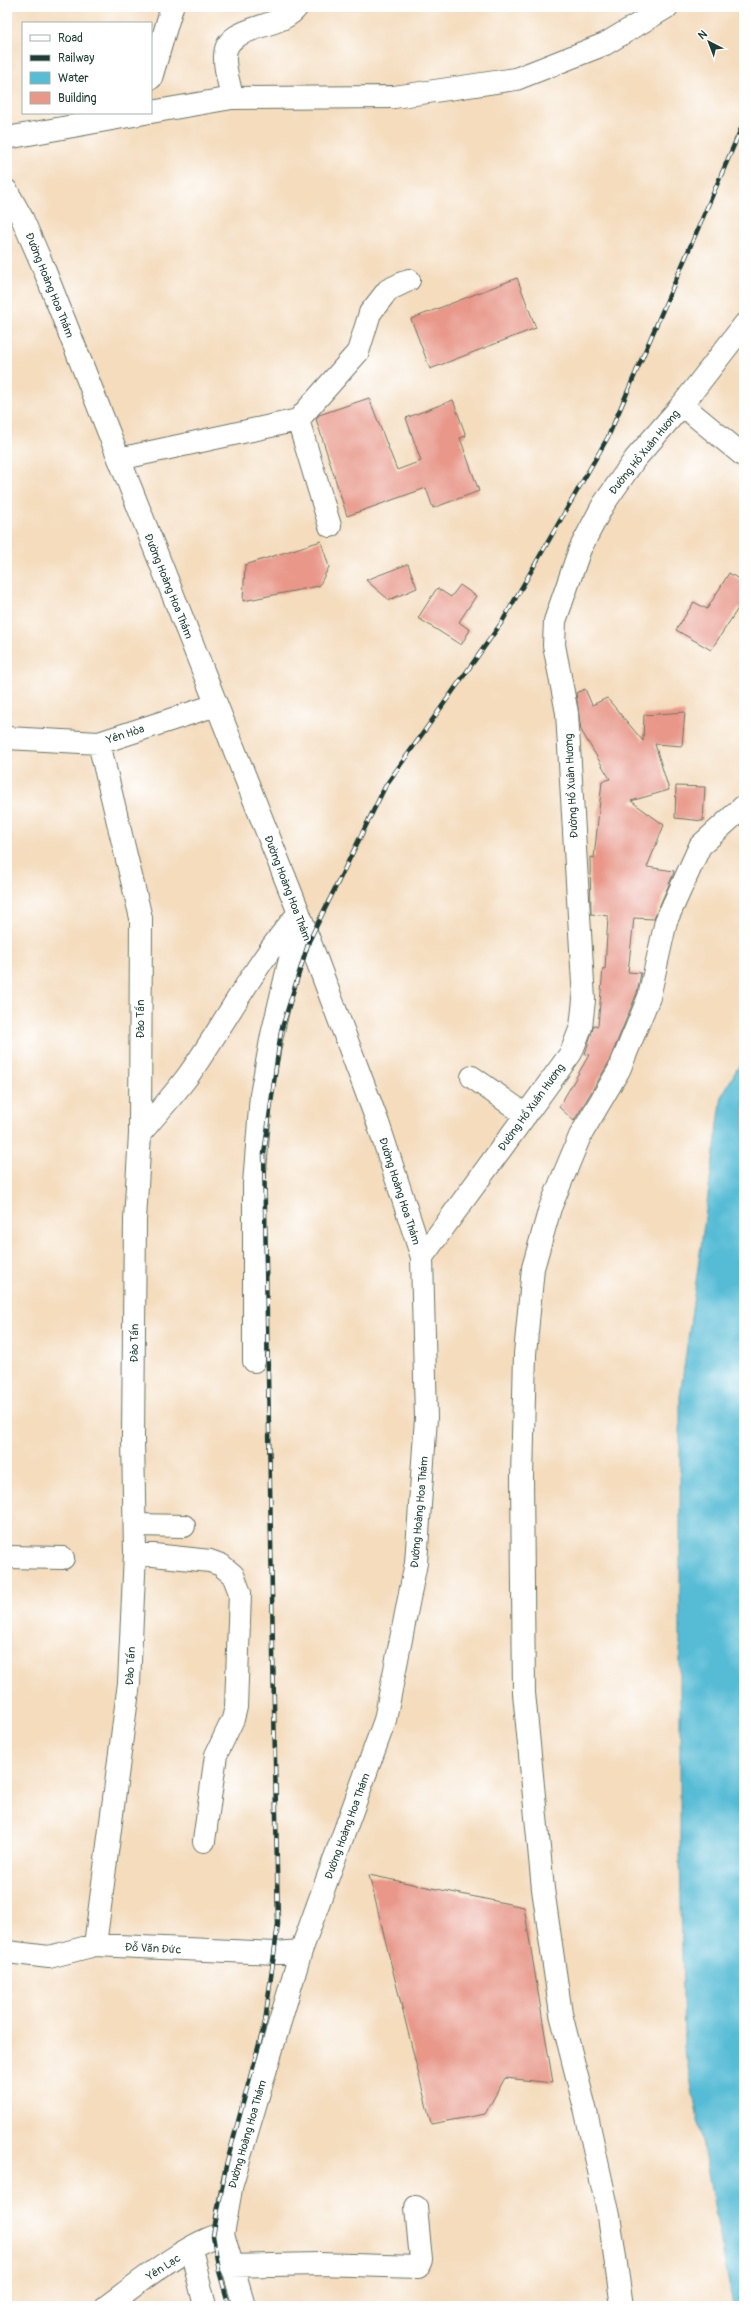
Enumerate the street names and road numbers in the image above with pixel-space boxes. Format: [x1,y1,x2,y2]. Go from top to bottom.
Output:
street label: Đường Hoàng Hoa Thám [23,231,77,340]
street label: Đường Hồ Xuân Hương [606,407,683,497]
street label: Đường Hoàng Hoa Thám [142,532,196,641]
street label: Yên Hòa [104,722,146,747]
street label: Đường Hồ Xuân Hương [562,733,581,839]
street label: Đường Hoàng Hoa Thám [261,834,314,943]
street label: Đào Tấn [134,1000,147,1038]
street label: Đường Hồ Xuân Hương [495,1061,568,1153]
street label: Đường Hoàng Hoa Thám [376,1136,423,1247]
street label: Đào Tấn [128,1324,141,1362]
street label: Đường Hoàng Hoa Thám [408,1455,431,1568]
street label: Đào Tấn [123,1646,138,1686]
street label: Đường Hoàng Hoa Thám [322,1771,373,1881]
street label: Đỗ Văn Đức [124,1941,182,1956]
street label: Đường Hoàng Hoa Thám [226,2078,269,2190]
street label: Yên Lạc [143,2251,183,2284]

